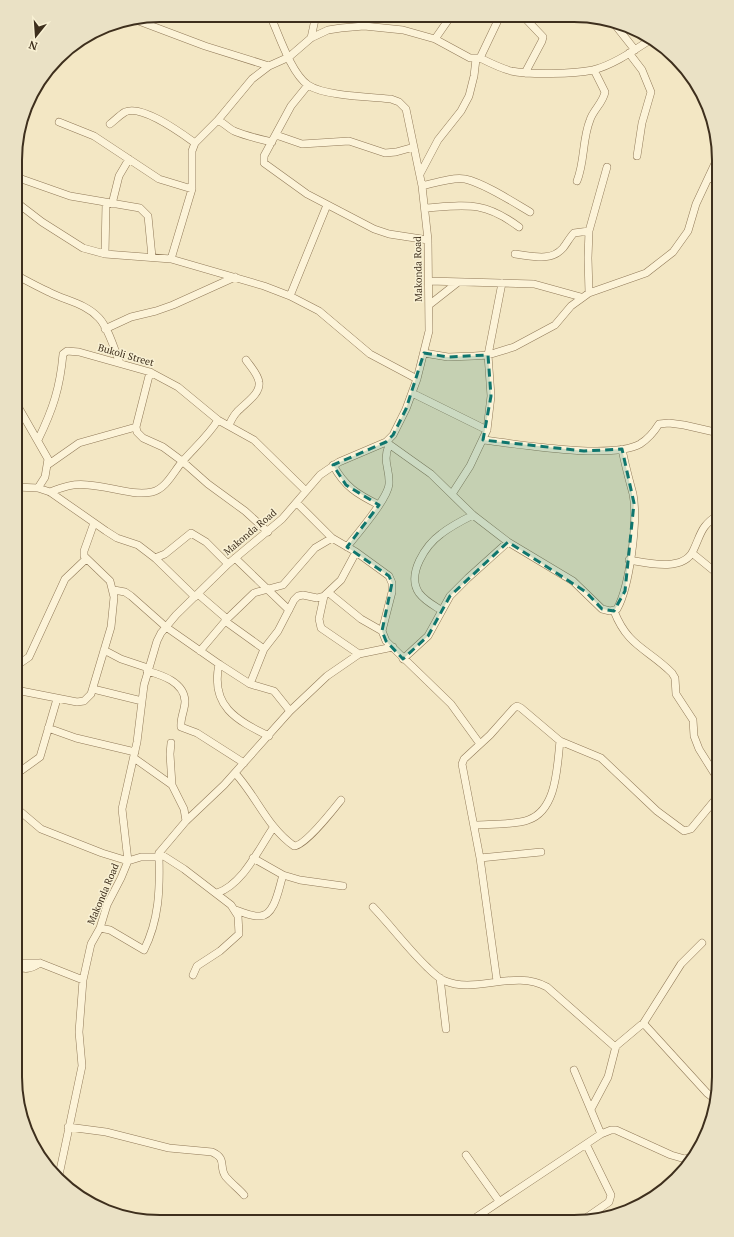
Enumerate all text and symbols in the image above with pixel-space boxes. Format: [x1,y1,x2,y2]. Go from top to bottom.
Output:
north arrow [16,16,56,56]
text: N [26,37,39,53]
street label: Makonda Road [411,236,425,302]
street label: Bukoli Street [97,341,156,369]
street label: Makonda Road [221,506,280,558]
street label: Makonda Road [84,861,122,927]

